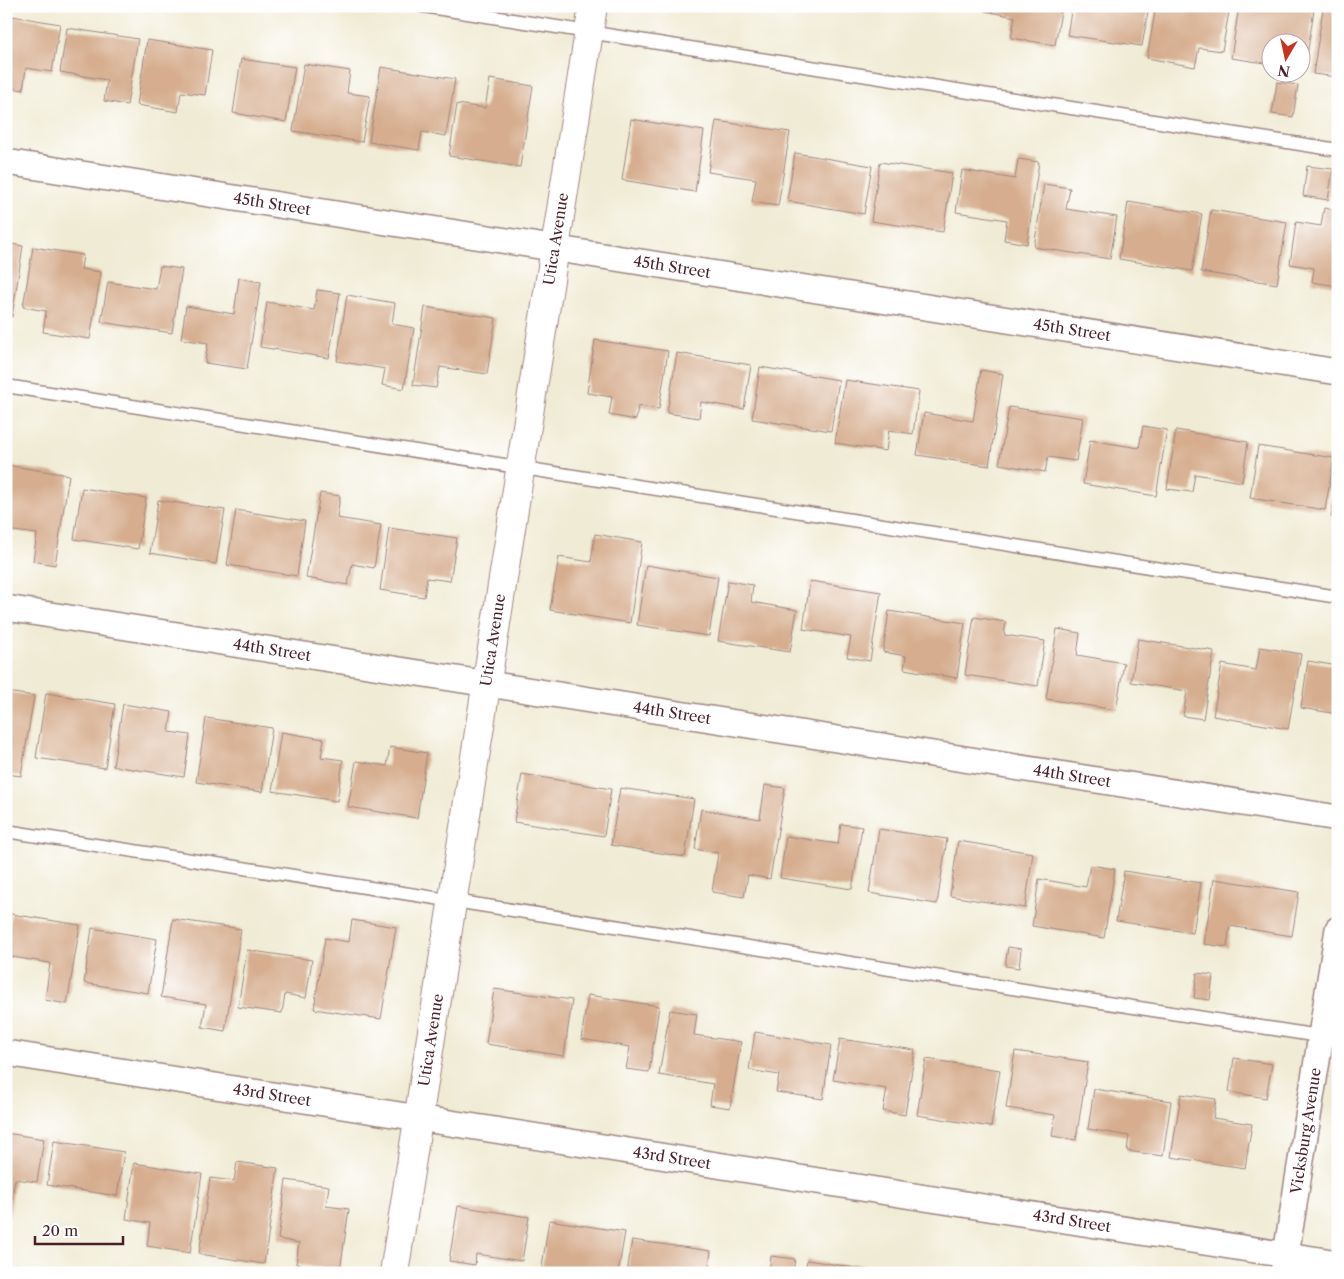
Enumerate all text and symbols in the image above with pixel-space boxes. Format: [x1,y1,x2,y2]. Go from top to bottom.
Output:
north arrow [1262,32,1312,82]
text: N [1277,61,1291,81]
street label: 45th Street [232,188,313,219]
street label: Utica Avenue [539,191,572,287]
street label: 45th Street [632,251,713,282]
street label: 45th Street [1032,314,1113,345]
street label: Utica Avenue [476,592,509,688]
street label: 44th Street [232,634,313,665]
street label: 44th Street [632,697,713,728]
street label: 44th Street [1032,760,1113,791]
street label: Utica Avenue [414,992,447,1088]
street label: Vicksburg Avenue [1286,1066,1325,1196]
street label: 43rd Street [232,1079,313,1110]
street label: 43rd Street [632,1142,713,1173]
street label: 43rd Street [1032,1205,1113,1236]
scale bar [35,1214,122,1246]
text: 20 m [42,1221,78,1240]

